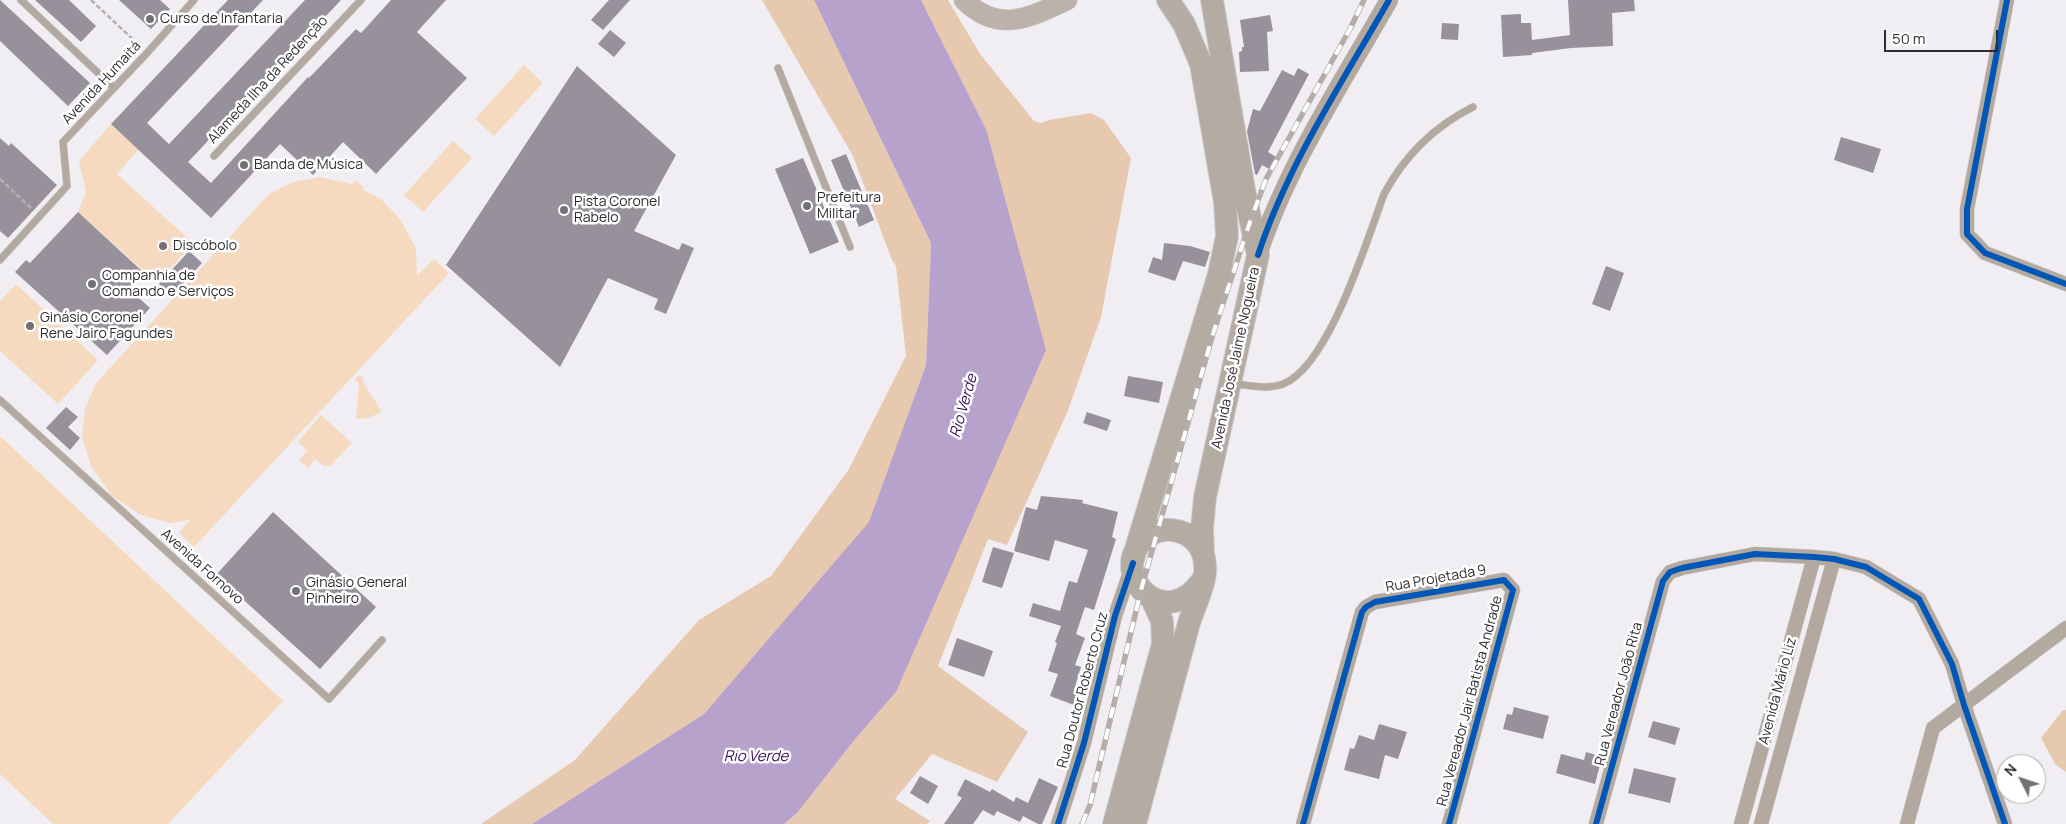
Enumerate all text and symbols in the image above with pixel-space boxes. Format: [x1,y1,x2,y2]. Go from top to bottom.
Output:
place label: Curso de Infantaria [160,11,283,27]
marker: Curso de Infantaria [144,13,156,25]
street label: Alameda Ilha da Redenção [204,13,332,147]
scale bar [1886,20,2000,52]
text: 50 m [1892,28,1926,49]
street label: Avenida Humaitá [59,38,145,128]
place label: Banda de Música [254,157,363,173]
marker: Banda de Música [238,159,250,171]
place label: Prefeitura Militar [817,190,881,222]
place label: Pista Coronel Rabelo [574,194,660,226]
marker: Prefeitura Militar [801,200,813,212]
marker: Pista Coronel Rabelo [558,204,570,216]
place label: Discóbolo [173,238,237,254]
marker: Discóbolo [157,240,169,252]
street label: Avenida José Jaime Nogueira [1209,266,1263,450]
place label: Companhia de Comando e Serviços [102,268,234,300]
marker: Companhia de Comando e Serviços [86,278,98,290]
place label: Ginásio Coronel Rene Jairo Fagundes [40,310,173,342]
marker: Ginásio Coronel Rene Jairo Fagundes [24,320,36,332]
water label: Rio Verde [946,372,982,440]
street label: Avenida Fornovo [157,526,247,608]
street label: Rua Projetada 9 [1384,562,1488,596]
place label: Ginásio General Pinheiro [306,575,407,608]
marker: Ginásio General Pinheiro [290,585,302,597]
street label: Rua Vereador Jair Batista Andrade [1434,594,1506,808]
street label: Rua Doutor Roberto Cruz [1054,610,1112,770]
street label: Rua Vereador João Rita [1592,620,1646,768]
street label: Avenida Mário Liz [1756,636,1800,746]
water label: Rio Verde [724,748,788,766]
north arrow [1996,754,2046,804]
text: N [2000,759,2021,780]

